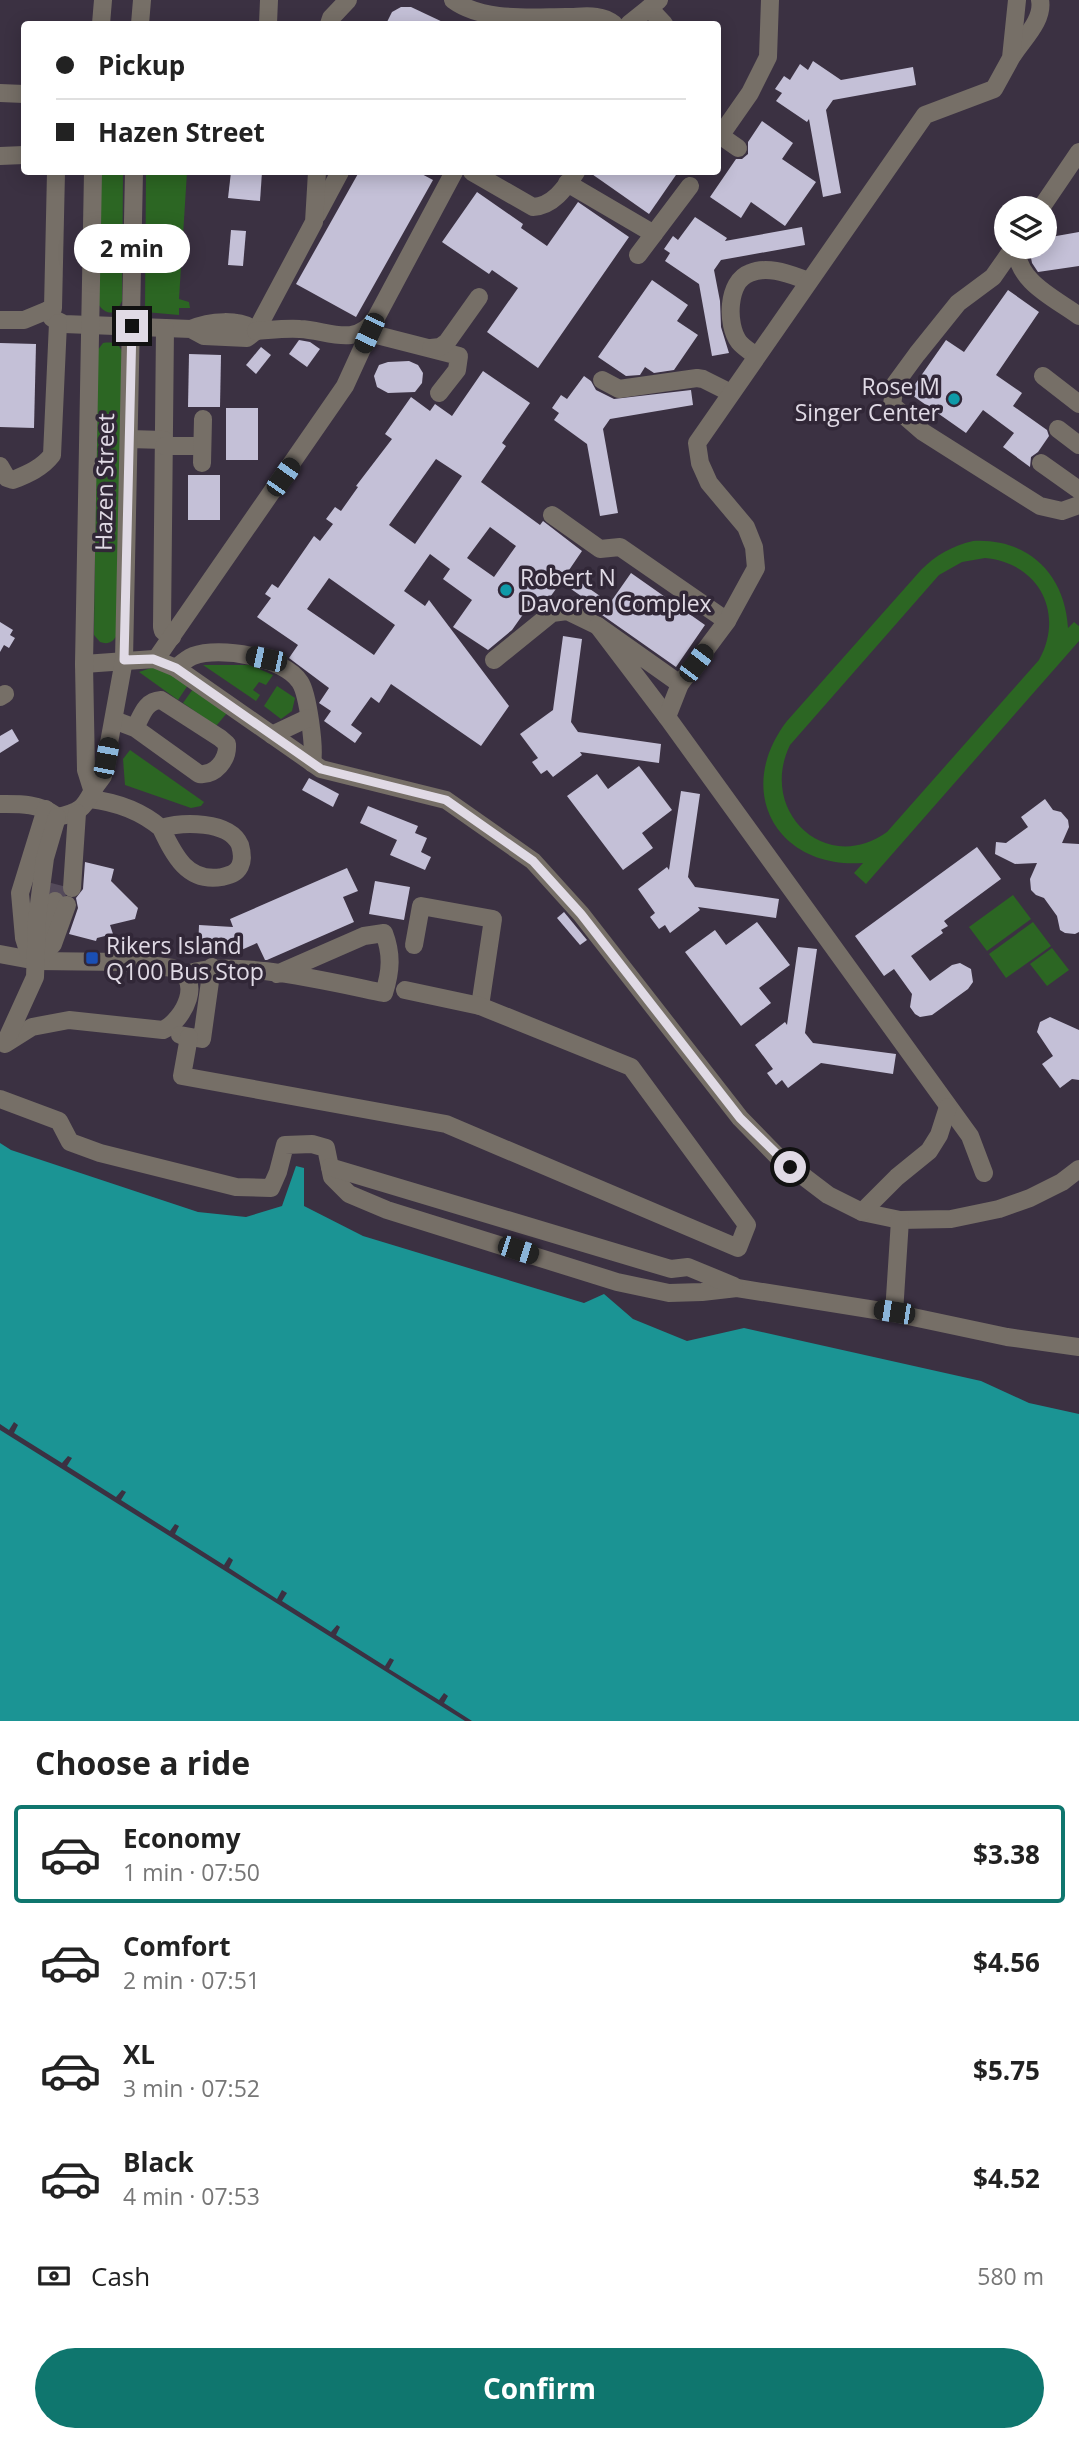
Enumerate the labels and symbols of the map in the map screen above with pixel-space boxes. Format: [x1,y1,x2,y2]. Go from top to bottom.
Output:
callout: 2 min [74,224,190,274]
route end [116,310,148,342]
car [351,310,388,356]
place label: Rose M Singer Center [795,370,941,428]
marker: Rose M Singer Center [946,391,962,407]
street label: Hazen Street [87,413,121,551]
car [263,454,304,500]
place label: Robert N Davoren Complex [520,561,712,619]
marker: Robert N Davoren Complex [498,582,514,598]
car [675,640,718,686]
car [244,644,289,674]
car [92,735,121,781]
place label: Rikers Island Q100 Bus Stop [106,929,264,987]
marker: Rikers Island Q100 Bus Stop [84,950,100,966]
route start [774,1151,806,1183]
car [495,1234,542,1266]
car [872,1298,917,1326]

